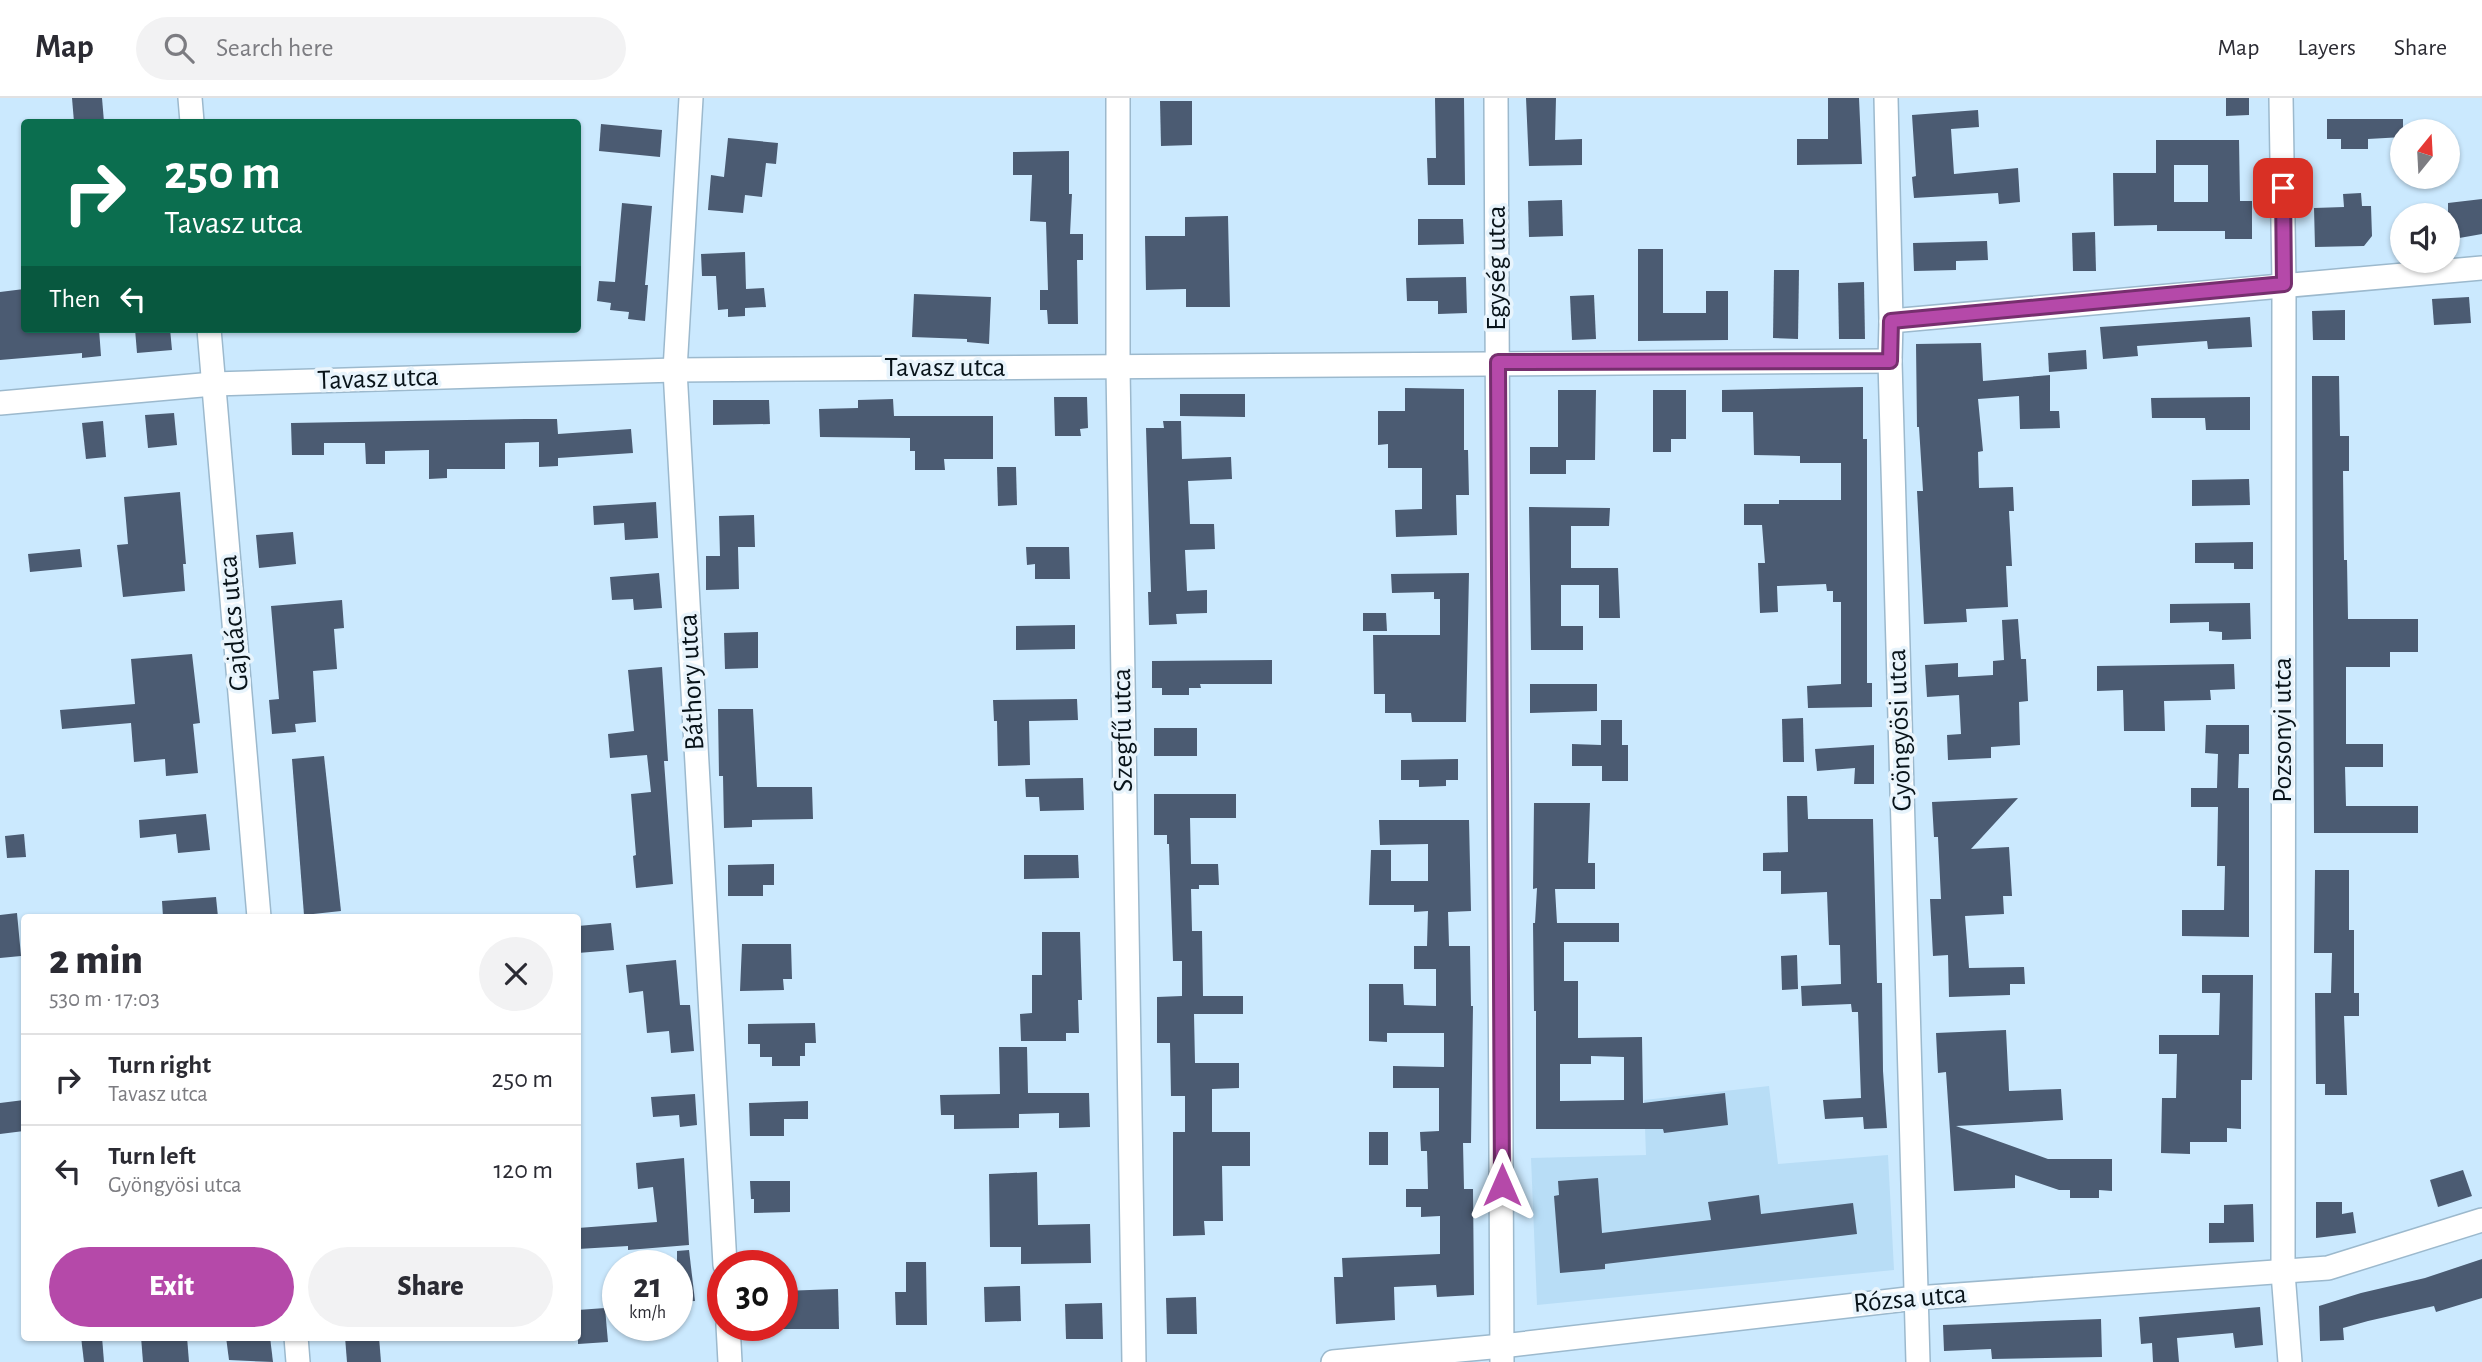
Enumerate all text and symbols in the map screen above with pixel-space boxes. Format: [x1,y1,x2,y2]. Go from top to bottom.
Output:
search box [136,17,626,80]
icon: search [160,29,198,67]
text: Map [35,31,94,64]
text: Search here [216,35,334,61]
text: Map [2217,36,2259,60]
text: Layers [2297,36,2356,60]
text: Share [2394,36,2447,60]
north arrow [2390,119,2460,189]
map controls [2390,119,2460,273]
icon: right [49,147,140,238]
text: 250 m [164,149,281,198]
pin [2253,158,2313,218]
icon: arrive [2264,169,2302,207]
button: sound [2390,203,2460,273]
street label: Egység utca [1483,205,1511,331]
text: Tavasz utca [164,207,303,239]
icon: left [114,280,152,318]
text: Then [49,286,100,312]
street label: Tavasz utca [884,354,1006,382]
street label: Tavasz utca [317,363,439,395]
street label: Gajdács utca [214,554,254,692]
street label: Báthory utca [674,613,710,751]
street label: Gyöngyösi utca [1883,648,1917,812]
street label: Pozsonyi utca [2269,657,2297,803]
street label: Szegfű utca [1108,668,1138,792]
button: close [479,937,553,1011]
text: 2 min [49,939,143,981]
text: 530 m · 17:03 [49,988,160,1011]
text: Turn right [108,1052,211,1078]
icon: right [49,1061,87,1099]
text: 250 m [491,1066,553,1092]
text: Tavasz utca [108,1083,208,1106]
text: Turn left [108,1143,196,1169]
position arrow [1465,1148,1539,1222]
icon: left [49,1152,87,1190]
text: 120 m [493,1157,553,1183]
text: Gyöngyösi utca [108,1174,242,1197]
button: Exit [49,1247,294,1327]
button: Share [308,1247,553,1327]
speed limit sign: 30 [707,1250,798,1341]
text: 21 [633,1269,662,1304]
street label: Rózsa utca [1852,1280,1968,1318]
text: km/h [629,1304,666,1322]

